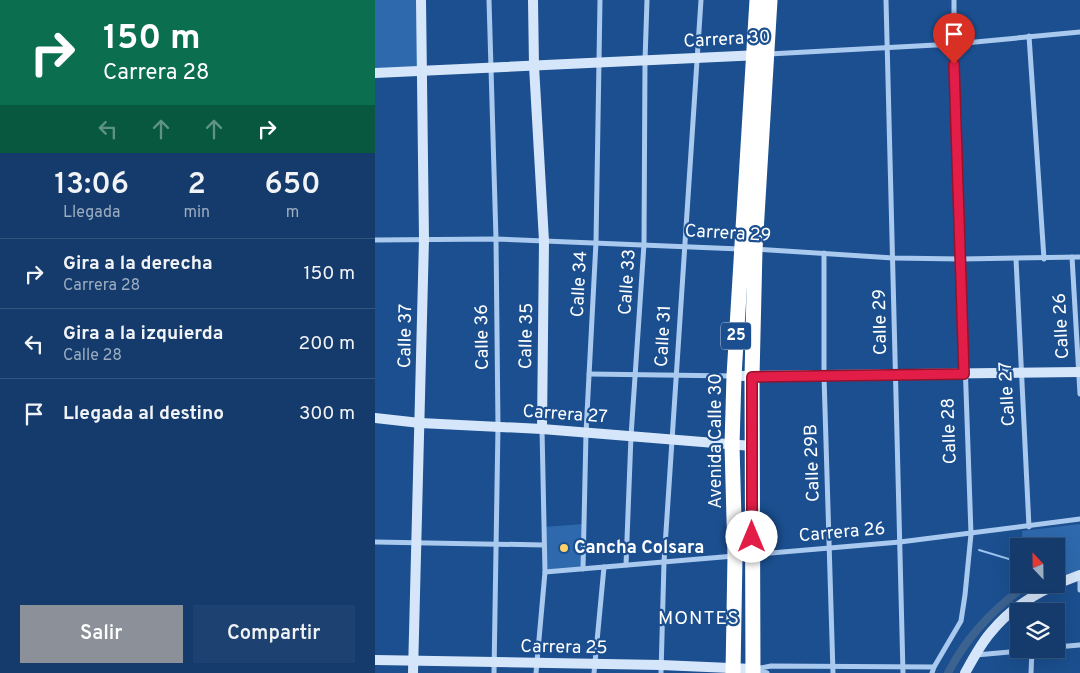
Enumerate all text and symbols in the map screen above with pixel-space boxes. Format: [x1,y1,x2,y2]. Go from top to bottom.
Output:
pin [933,13,975,64]
text: 150 m [103,17,201,61]
icon: right [20,20,85,85]
icon: arrive [940,20,968,48]
street label: Carrera 30 [683,26,771,54]
text: Carrera 28 [103,60,209,87]
icon: left [94,115,122,143]
icon: ahead [147,115,175,143]
icon: ahead [200,115,228,143]
icon: right [253,115,281,143]
text: 13:06 [54,167,129,204]
text: 2 [188,167,206,204]
text: 650 [264,167,321,204]
text: Llegada [63,203,120,223]
text: min [183,203,210,223]
text: m [286,203,299,223]
street label: Carrera 29 [684,220,772,248]
street label: Calle 33 [614,248,642,316]
street label: Calle 34 [567,250,593,318]
text: Gira a la derecha [63,252,213,276]
icon: right [20,260,48,288]
text: 150 m [303,262,355,286]
text: Carrera 28 [63,276,140,296]
street label: Calle 29 [869,289,893,355]
street label: Calle 26 [1049,292,1075,360]
street label: Calle 35 [515,303,539,369]
street label: Calle 37 [394,304,418,368]
street label: Calle 36 [471,304,495,370]
street label: Calle 31 [651,304,677,368]
text: Gira a la izquierda [63,322,223,346]
road number: 25 [721,322,751,350]
icon: left [20,330,48,358]
text: 200 m [299,332,355,356]
text: Calle 28 [63,346,122,366]
street label: Calle 27 [995,361,1021,427]
street label: Avenida Calle 30 [705,373,728,509]
street label: Calle 28 [937,397,963,465]
icon: arrive [20,400,48,428]
street label: Carrera 27 [522,401,608,429]
text: Llegada al destino [63,402,224,426]
text: 300 m [299,402,355,426]
street label: Calle 29B [800,424,826,502]
position arrow [725,510,777,562]
street label: Carrera 26 [798,518,886,548]
place label: Cancha Colsara [574,537,704,560]
north arrow [1010,538,1065,592]
map controls [1010,538,1065,658]
marker: Cancha Colsara [558,542,570,554]
button: layers [1010,603,1065,658]
button: Salir [20,605,183,663]
button: Compartir [193,605,355,663]
district label: MONTES [658,607,740,631]
street label: Carrera 25 [520,636,608,660]

